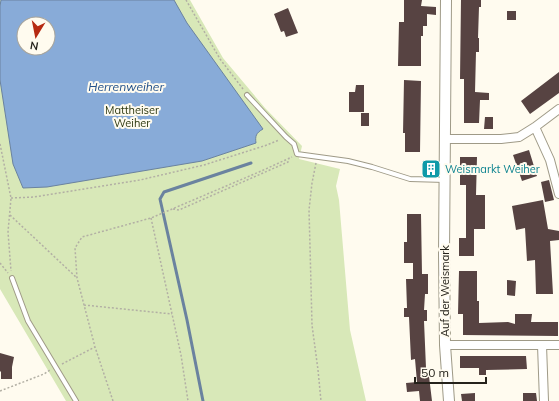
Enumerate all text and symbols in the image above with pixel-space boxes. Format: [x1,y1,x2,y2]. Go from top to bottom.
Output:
north arrow [16,16,56,56]
text: N [29,38,40,53]
water label: Herrenweiher [88,79,164,94]
park label: Mattheiser Weiher [105,103,159,130]
building icon: Weismarkt Weiher [420,158,442,180]
place label: Weismarkt Weiher [445,162,540,176]
street label: Auf der Weismark [438,245,452,337]
scale bar [415,359,486,385]
text: 50 m [421,365,449,380]

